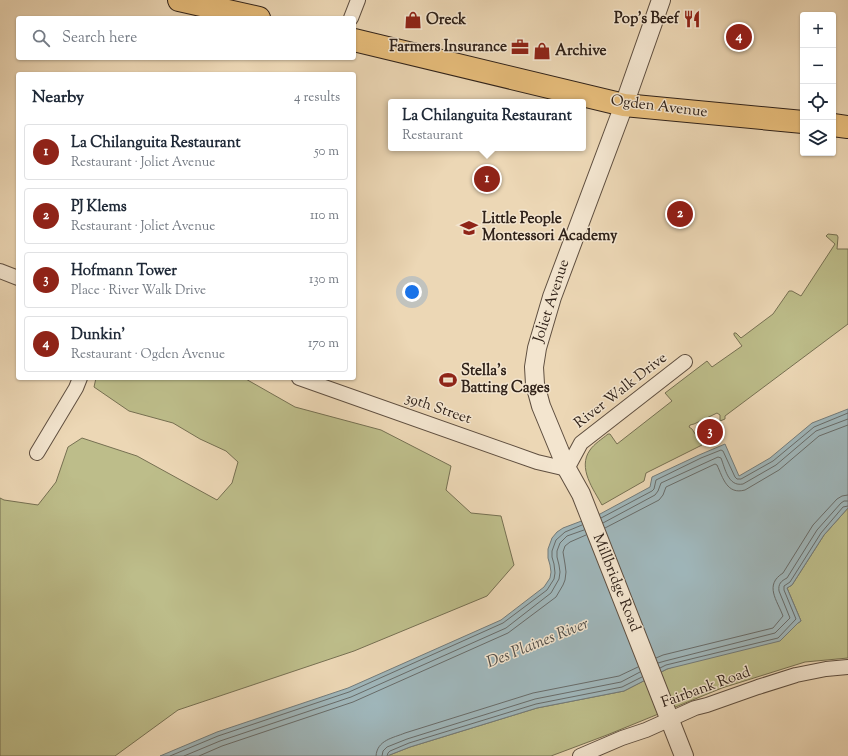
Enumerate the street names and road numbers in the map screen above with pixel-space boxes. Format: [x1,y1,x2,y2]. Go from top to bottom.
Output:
street label: Ogden Avenue [609,91,709,123]
street label: Joliet Avenue [528,257,575,346]
street label: River Walk Drive [570,348,672,434]
street label: 39th Street [402,388,474,430]
street label: Millbridge Road [587,531,645,636]
street label: Fairbank Road [658,662,754,714]

